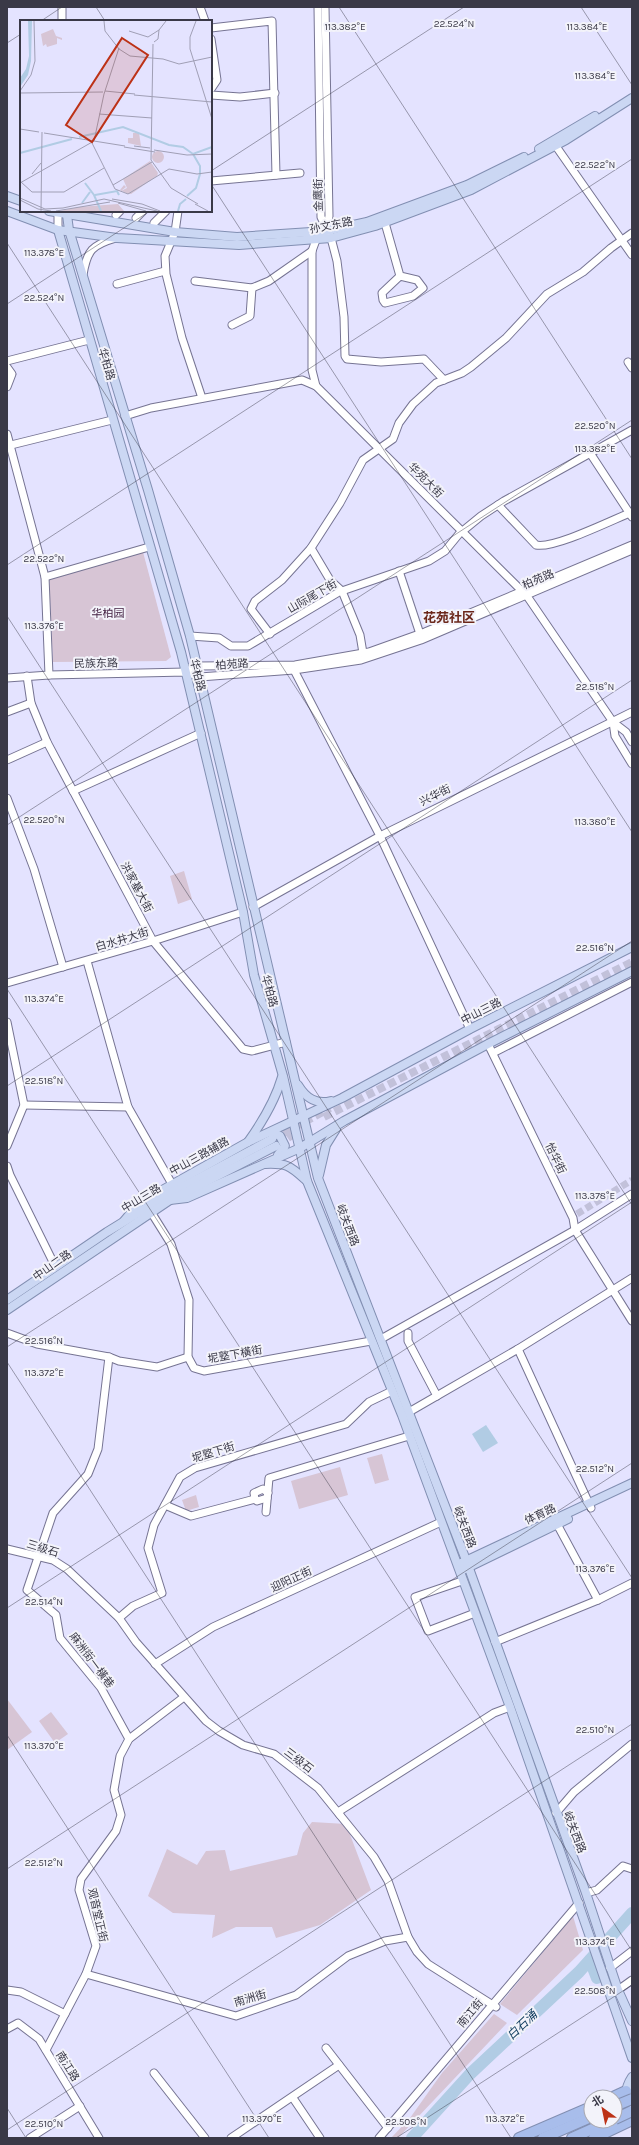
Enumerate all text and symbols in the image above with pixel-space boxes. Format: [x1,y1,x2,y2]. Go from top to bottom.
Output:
text: 22.524°N [434,18,474,30]
inset map [20,20,212,212]
text: 113.382°E [324,21,366,33]
text: 113.384°E [567,21,607,33]
text: 113.384°E [575,70,615,82]
text: 22.522°N [575,159,615,171]
street label: 金鹰街 [312,178,325,212]
street label: 孙文东路 [308,215,354,236]
text: 113.378°E [24,247,64,259]
text: 22.524°N [24,292,64,304]
street label: 华柏路 [96,346,117,382]
text: 22.520°N [575,420,616,432]
text: 113.382°E [574,443,616,455]
street label: 华苑大街 [405,460,446,501]
text: 22.522°N [24,553,64,565]
street label: 柏苑路 [520,567,556,592]
street label: 山际尾下街 [285,577,339,616]
park label: 华柏园 [92,607,125,620]
district label: 花苑社区 [423,610,475,625]
text: 113.376°E [24,620,64,632]
street label: 民族东路 [74,657,118,670]
street label: 柏苑路 [215,657,249,672]
street label: 华柏路 [187,658,208,693]
text: 22.518°N [576,681,614,693]
street label: 兴华街 [418,782,453,809]
text: 22.520°N [24,814,65,826]
text: 113.380°E [574,816,616,828]
street label: 洪家基大街 [118,860,155,915]
street label: 白水井大街 [94,925,150,954]
text: 22.516°N [576,942,614,954]
street label: 华柏路 [259,974,280,1009]
text: 113.374°E [24,993,64,1005]
street label: 中山三路 [459,996,504,1027]
text: 22.518°N [25,1075,63,1087]
street label: 中山三路辅路 [167,1135,231,1178]
street label: 怡华街 [542,1141,569,1176]
street label: 中山三路 [119,1182,163,1215]
text: 113.378°E [575,1190,615,1202]
street label: 岐关西路 [334,1202,361,1248]
street label: 中山二路 [31,1247,74,1283]
text: 22.516°N [25,1335,63,1347]
street label: 坭墪下橫街 [207,1343,263,1366]
text: 113.372°E [24,1367,64,1379]
street label: 坭墪下街 [190,1440,236,1465]
text: 22.512°N [576,1463,614,1475]
street label: 体育路 [523,1502,558,1527]
street label: 岐关西路 [451,1504,478,1550]
street label: 三级石 [25,1537,61,1560]
text: 113.376°E [575,1563,615,1575]
street label: 迎阳正街 [269,1564,314,1595]
text: 22.514°N [25,1596,63,1608]
street label: 麻洲街一橫巷 [67,1630,117,1691]
text: 22.510°N [576,1724,614,1736]
text: 113.370°E [24,1740,64,1752]
street label: 三级石 [282,1745,316,1776]
street label: 岐关西路 [561,1809,588,1855]
text: 22.512°N [25,1857,63,1869]
street label: 观音堂正街 [85,1887,110,1943]
text: 113.374°E [575,1936,615,1948]
text: 22.508°N [574,1985,616,1997]
street label: 南洲街 [232,1988,268,2009]
street label: 南江街 [455,1997,486,2030]
water label: 白石涌 [504,2006,541,2042]
street label: 南江路 [53,2049,82,2084]
north arrow [583,2089,623,2129]
text: 北 [590,2093,606,2109]
text: 113.370°E [242,2113,282,2125]
text: 113.372°E [485,2113,525,2125]
text: 22.508°N [385,2116,427,2128]
text: 22.510°N [25,2118,63,2130]

